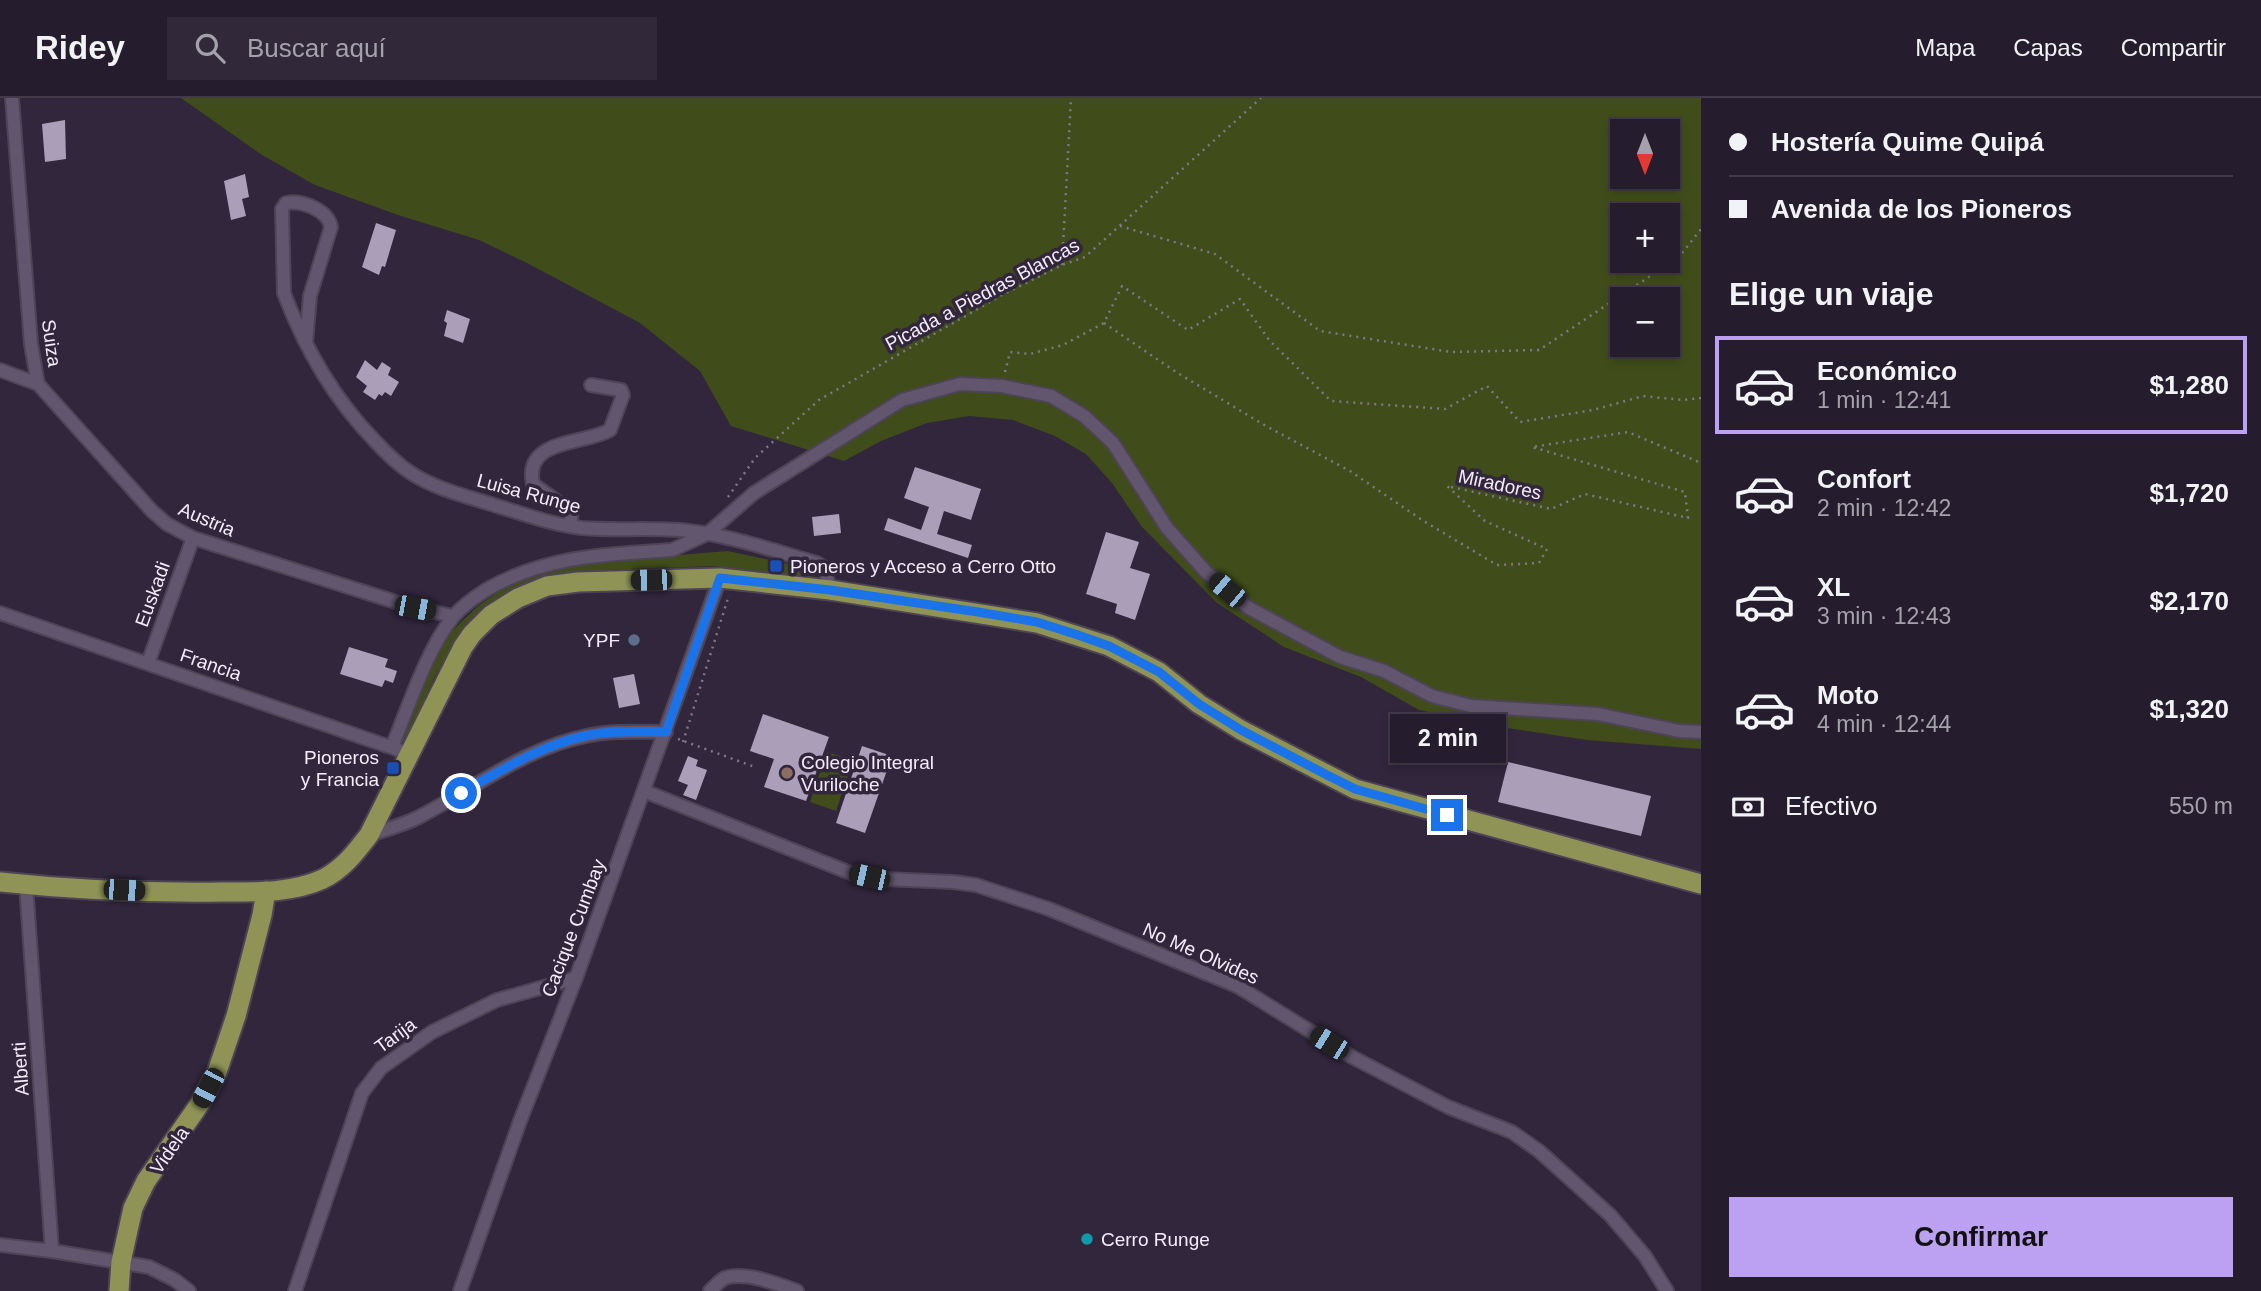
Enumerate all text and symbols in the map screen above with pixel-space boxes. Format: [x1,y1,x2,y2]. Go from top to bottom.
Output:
search box [167,17,657,80]
text: Ridey [35,29,125,66]
icon: search [191,29,229,67]
text: Buscar aquí [247,33,386,63]
text: Mapa [1915,34,1975,61]
text: Capas [2013,34,2083,61]
text: Compartir [2121,34,2226,61]
north arrow [1610,119,1680,189]
map controls [1610,119,1680,357]
text: Hostería Quime Quipá [1771,127,2044,157]
text: Avenida de los Pioneros [1771,194,2072,224]
button: + [1610,203,1680,273]
street label: Picada a Piedras Blancas [882,234,1083,355]
text: Elige un viaje [1729,276,1934,312]
button: − [1610,287,1680,357]
street label: Suiza [38,318,65,368]
icon: car [1733,354,1796,417]
text: Económico [1817,356,1957,386]
text: $1,280 [2149,370,2229,400]
text: 1 min · 12:41 [1817,387,1951,413]
icon: car [1733,462,1796,525]
text: Confort [1817,464,1911,494]
street label: Miradores [1456,465,1543,504]
street label: Luisa Runge [475,470,583,517]
text: $1,720 [2149,478,2229,508]
text: 2 min · 12:42 [1817,495,1951,521]
street label: Austria [175,498,239,541]
place label: Pioneros y Acceso a Cerro Otto [790,556,1056,577]
marker: Pioneros y Acceso a Cerro Otto [768,558,784,574]
street label: Euskadi [131,559,174,630]
car [1205,568,1250,612]
car [630,569,673,591]
icon: car [1733,570,1796,633]
text: XL [1817,572,1850,602]
text: $2,170 [2149,586,2229,616]
car [393,594,438,622]
text: 3 min · 12:43 [1817,603,1951,629]
place label: YPF [583,630,620,651]
marker: YPF [626,632,642,648]
street label: Francia [177,644,245,685]
icon: car [1733,678,1796,741]
text: Moto [1817,680,1879,710]
text: $1,320 [2149,694,2229,724]
text: 4 min · 12:44 [1817,711,1951,737]
callout: 2 min [1389,714,1505,762]
text: 2 min [1418,725,1478,751]
place label: Pioneros y Francia [301,747,379,790]
place label: Colegio Integral Vuriloche [801,752,934,795]
marker: Pioneros y Francia [385,760,401,776]
marker: Colegio Integral Vuriloche [779,765,795,781]
route start [445,777,477,809]
icon: cash [1729,788,1767,826]
text: Efectivo [1785,791,1878,821]
text: 550 m [2169,793,2233,819]
route end [1431,799,1463,831]
street label: Cacique Cumbay [538,856,610,1000]
car [847,862,892,892]
car [103,878,146,902]
street label: No Me Olvides [1140,919,1262,988]
street label: Tarija [371,1013,420,1057]
car [1306,1023,1353,1063]
street label: Alberti [8,1041,33,1097]
car [189,1065,228,1111]
street label: Videla [146,1122,193,1178]
button: Confirmar [1729,1197,2233,1277]
place label: Cerro Runge [1101,1229,1210,1250]
marker: Cerro Runge [1079,1231,1095,1247]

